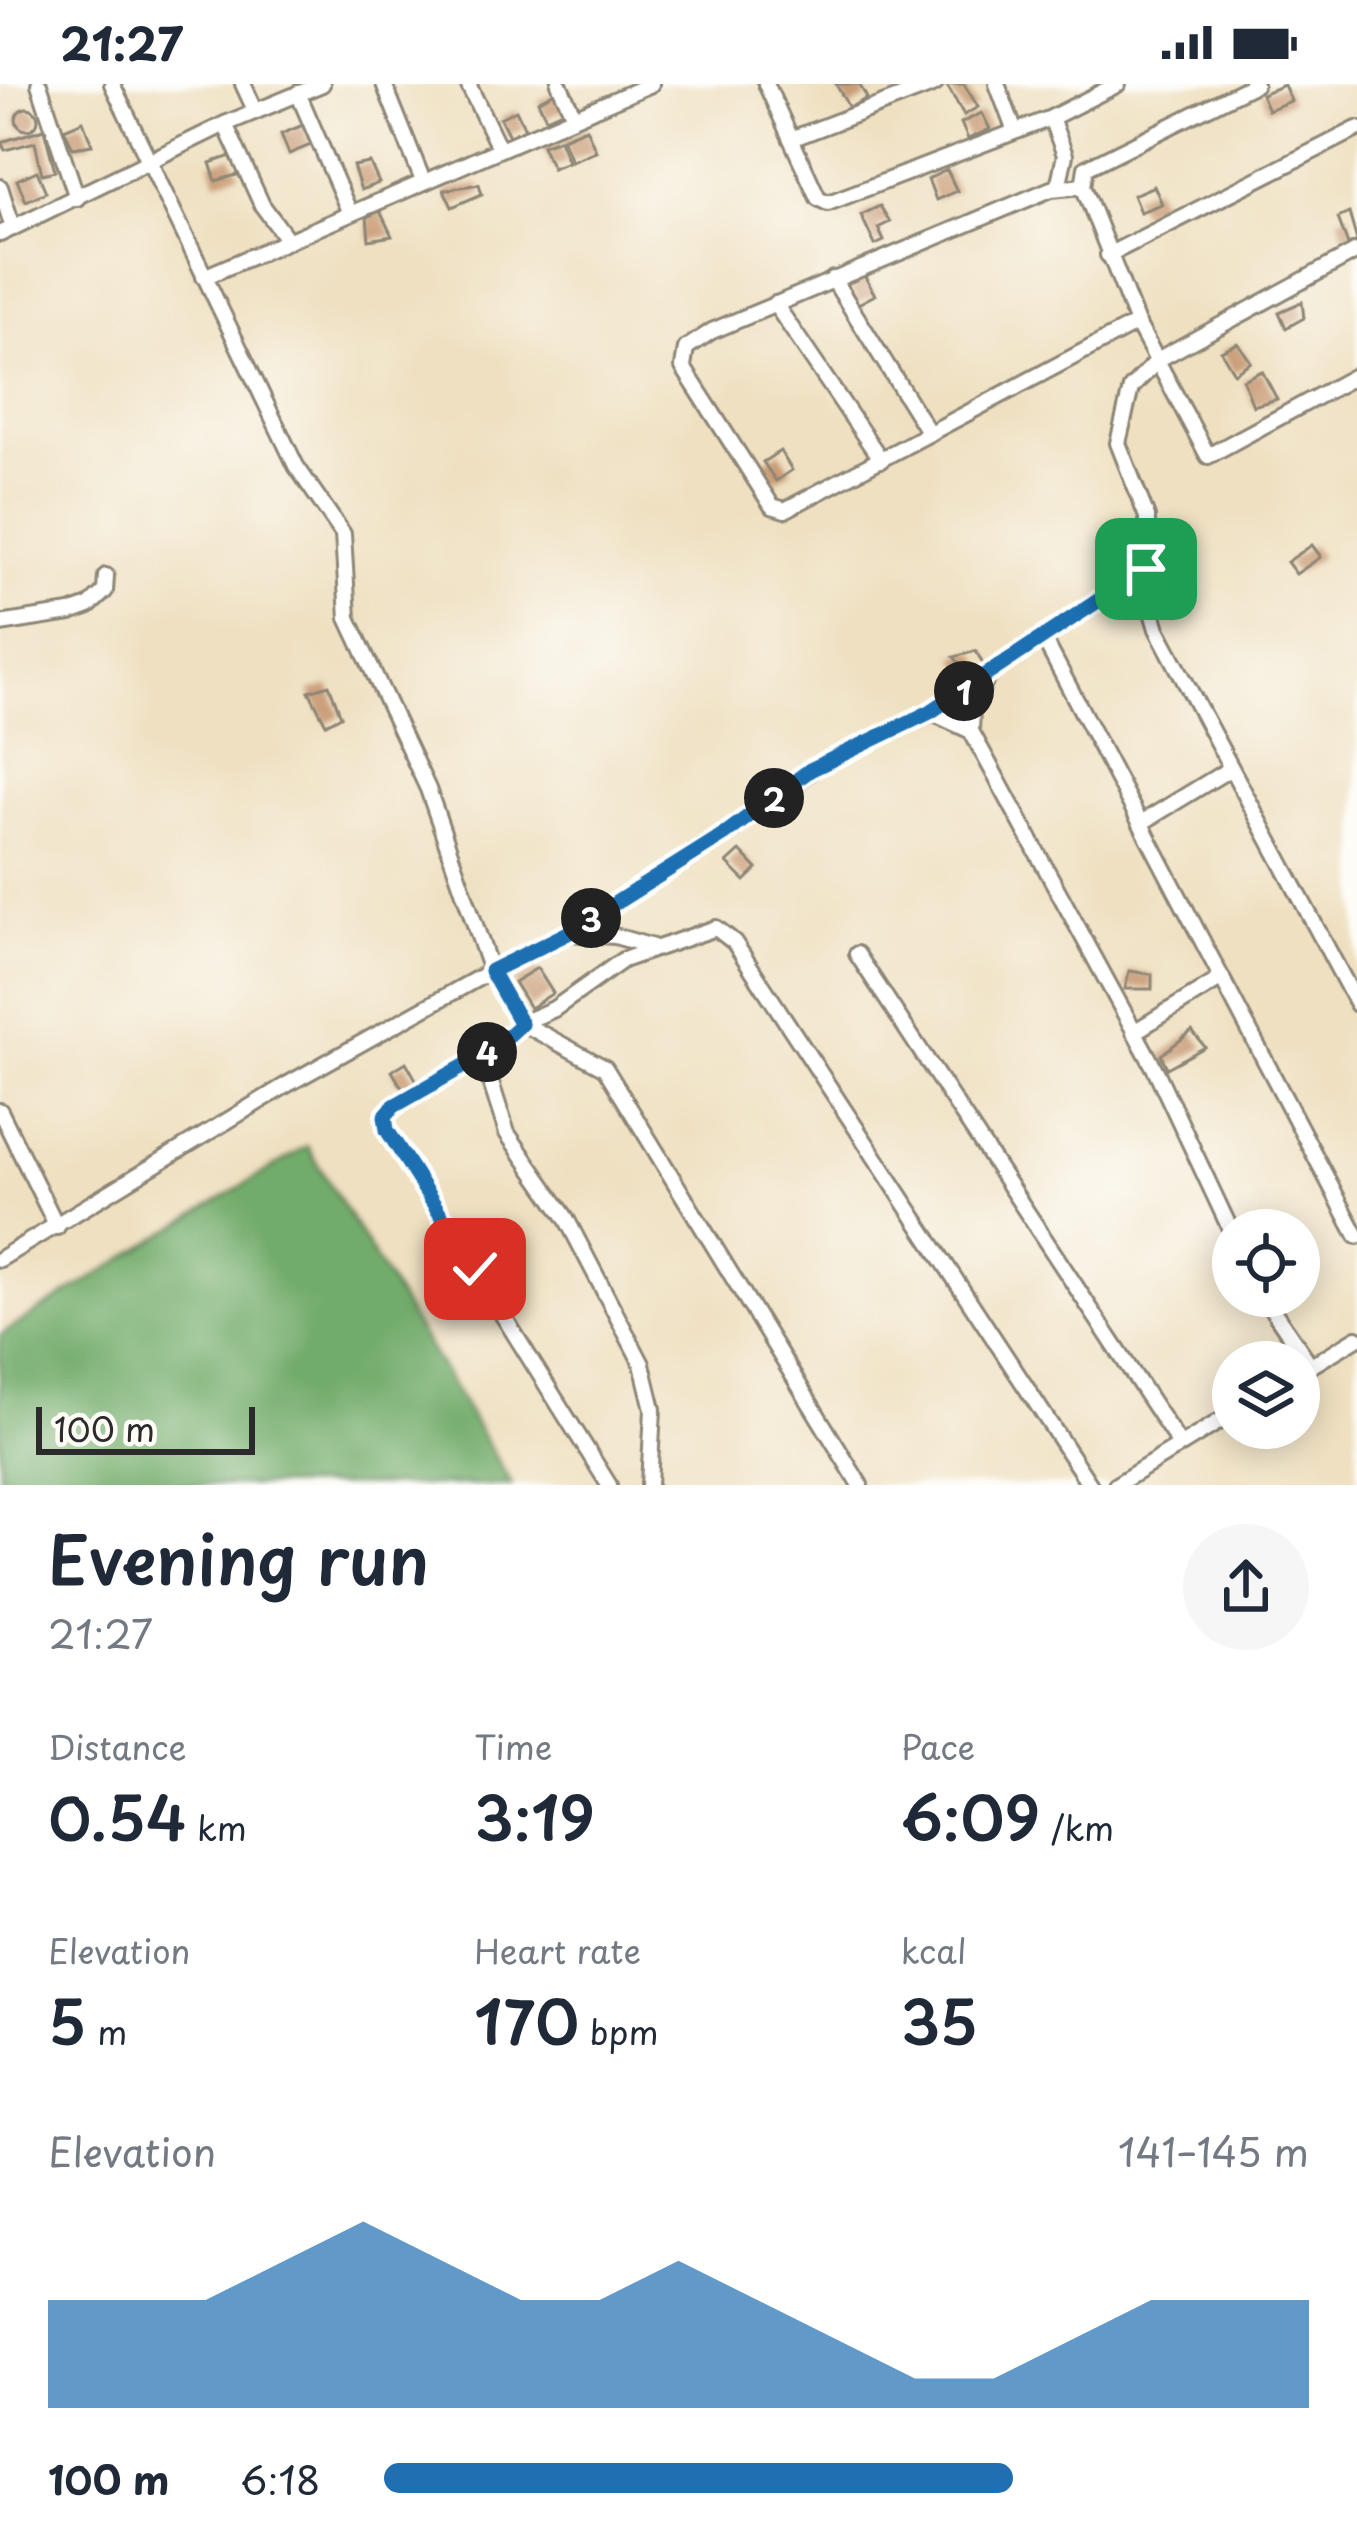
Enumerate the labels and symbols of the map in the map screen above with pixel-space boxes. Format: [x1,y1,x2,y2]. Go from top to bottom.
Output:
pin [1095,518,1197,620]
pin: 1 [934,661,994,721]
pin: 2 [744,768,804,828]
pin: 3 [561,888,621,948]
pin: 4 [457,1022,517,1082]
pin [424,1218,526,1320]
scale bar [36,1401,255,1454]

